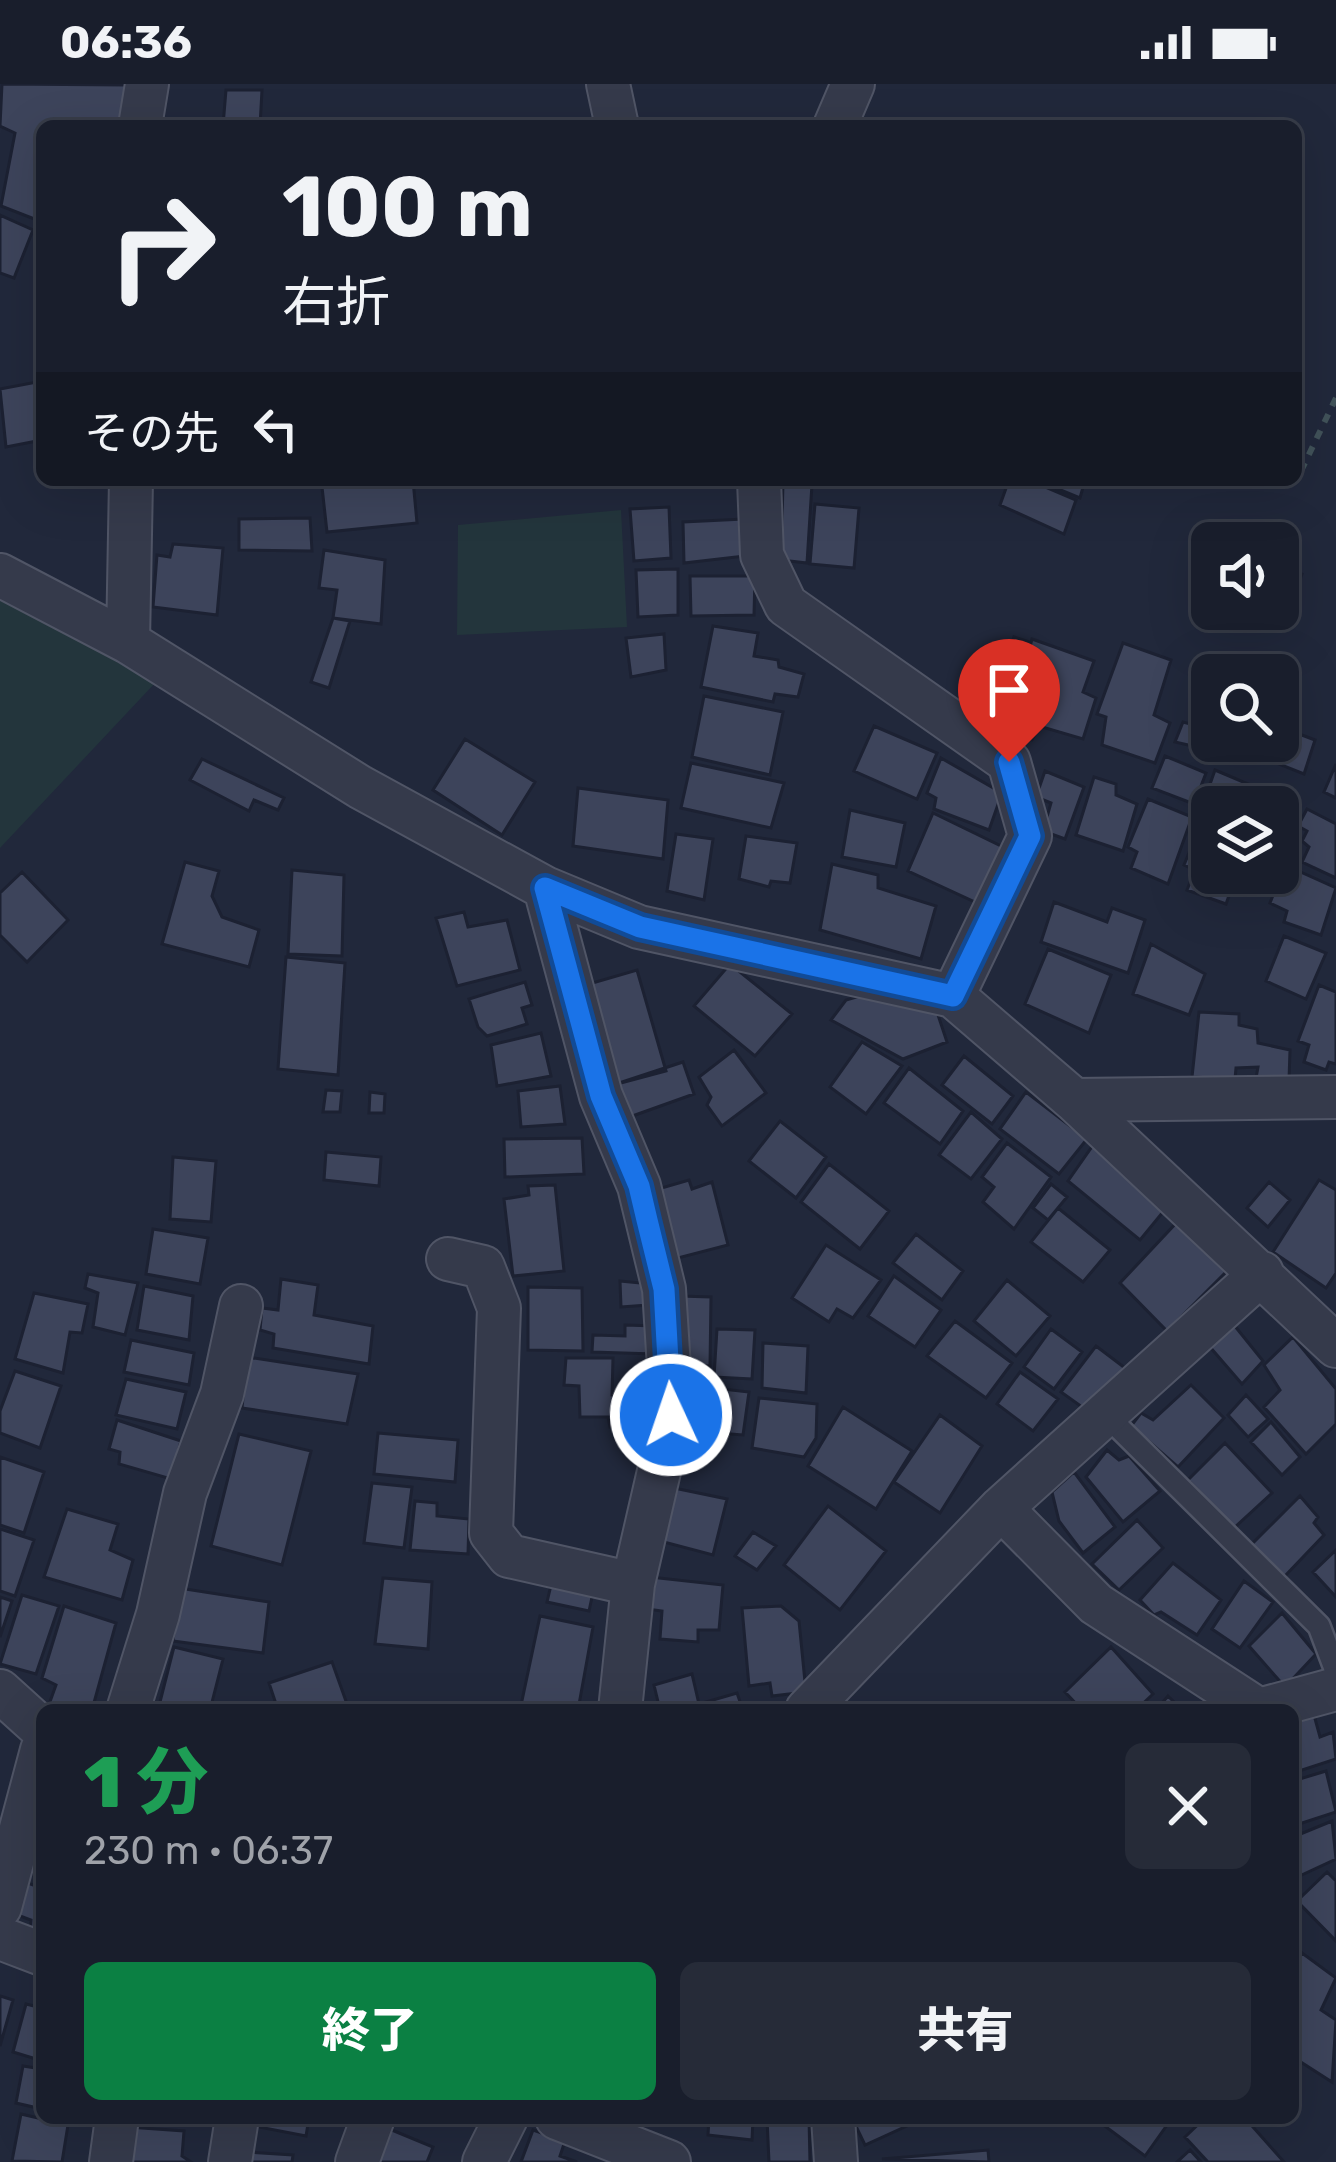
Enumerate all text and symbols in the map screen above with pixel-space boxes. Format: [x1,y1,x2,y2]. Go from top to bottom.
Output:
text: 06:36 [60,16,192,69]
text: 100 m [282,157,533,257]
icon: right [84,168,240,324]
text: 右折 [282,271,390,335]
icon: left [243,396,309,462]
text: その先 [84,407,219,460]
map controls [1191,522,1299,894]
button: sound [1191,522,1299,630]
pin [958,639,1060,762]
button: search [1191,654,1299,762]
icon: arrive [976,657,1042,723]
button: layers [1191,786,1299,894]
position arrow [608,1352,734,1478]
text: 1 分 [84,1740,208,1825]
button: close [1125,1743,1251,1869]
text: 230 m · 06:37 [84,1828,333,1874]
button: 終了 [84,1962,656,2100]
button: 共有 [680,1962,1251,2100]

